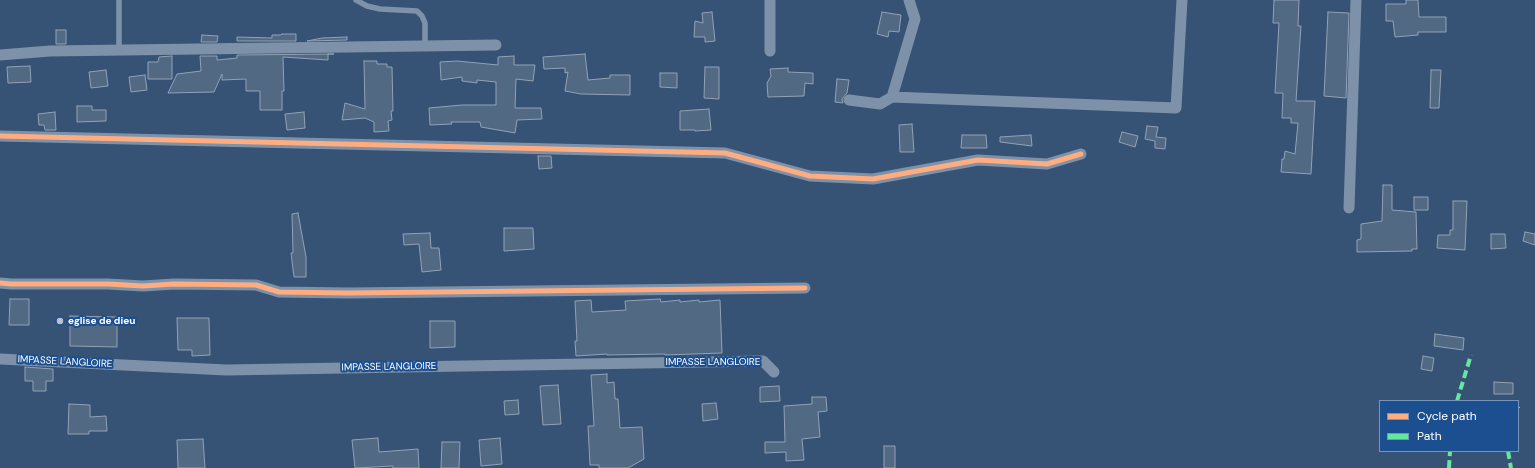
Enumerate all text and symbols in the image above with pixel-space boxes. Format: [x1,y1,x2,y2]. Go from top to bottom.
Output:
place label: eglise de dieu [68,315,135,327]
marker: eglise de dieu [55,316,65,326]
street label: IMPASSE LANGLOIRE [17,354,113,370]
street label: IMPASSE LANGLOIRE [666,356,760,368]
street label: IMPASSE LANGLOIRE [341,360,437,374]
legend [1379,400,1519,452]
text: Cycle path [1417,408,1477,424]
text: Path [1417,428,1442,444]

